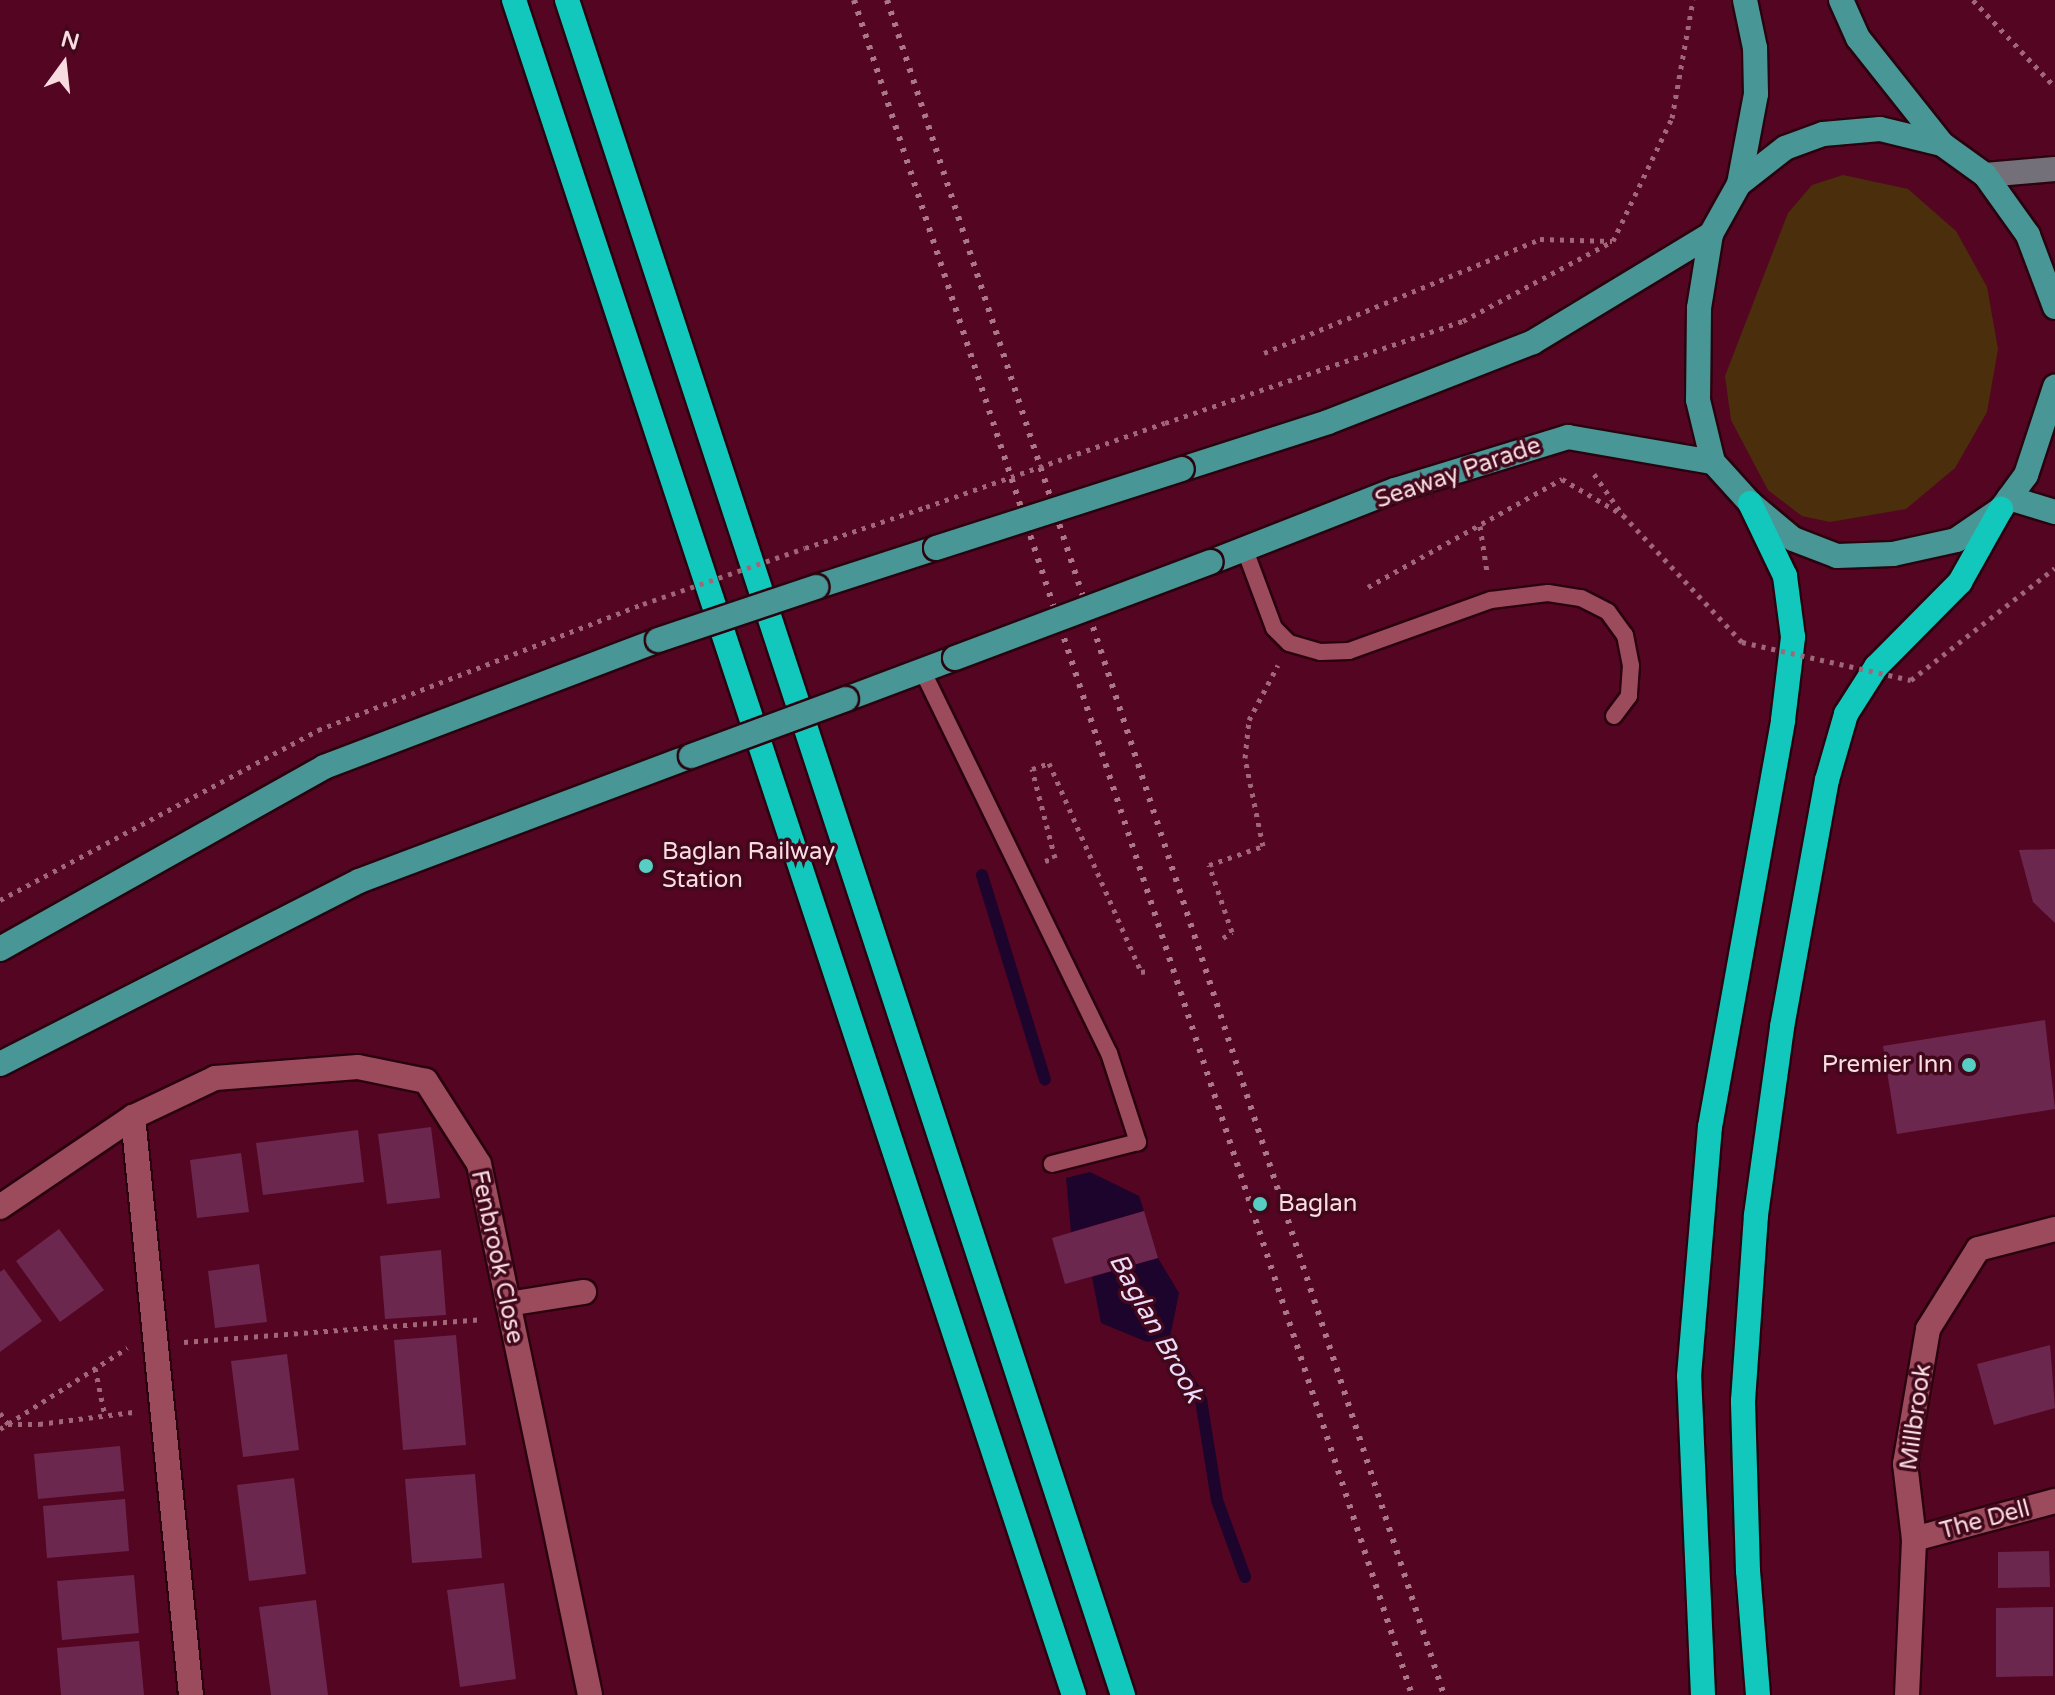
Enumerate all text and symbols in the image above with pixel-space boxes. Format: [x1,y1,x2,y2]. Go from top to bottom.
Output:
north arrow [24,24,104,104]
text: N [58,26,82,56]
street label: Seaway Parade [1371,431,1545,515]
place label: Baglan Railway Station [662,838,835,894]
marker: Baglan Railway Station [637,857,655,875]
place label: Premier Inn [1822,1051,1953,1079]
marker: Premier Inn [1960,1056,1978,1074]
street label: Fenbrook Close [465,1168,529,1346]
place label: Baglan [1278,1190,1357,1218]
marker: Baglan [1249,1193,1271,1215]
water label: Baglan Brook [1102,1248,1210,1408]
street label: Millbrook [1894,1362,1938,1472]
street label: The Dell [1937,1494,2033,1546]

